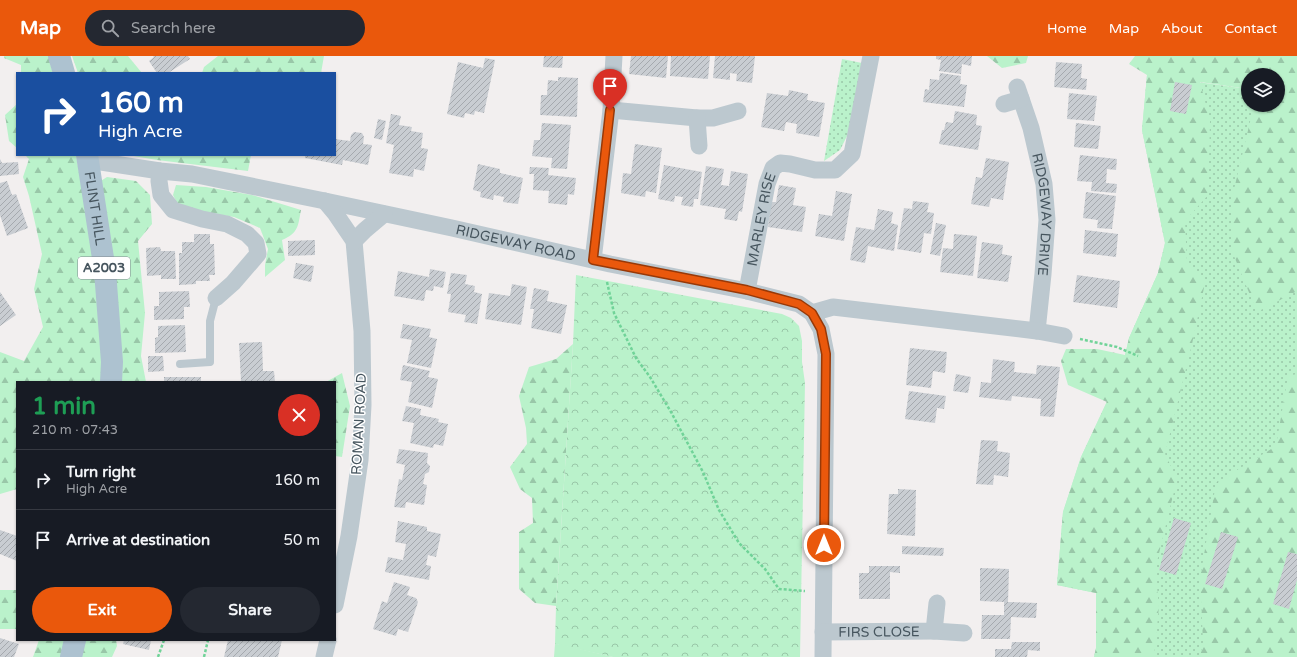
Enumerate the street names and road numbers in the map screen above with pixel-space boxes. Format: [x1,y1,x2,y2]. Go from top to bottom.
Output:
street label: RIDGEWAY DRIVE [1029,151,1056,276]
street label: FLINT HILL [81,170,109,247]
street label: MARLEY RISE [743,170,779,268]
street label: RIDGEWAY ROAD [454,221,577,264]
road number: A2003 [78,257,130,279]
street label: ROMAN ROAD [348,372,370,476]
street label: FIRS CLOSE [838,623,920,640]

